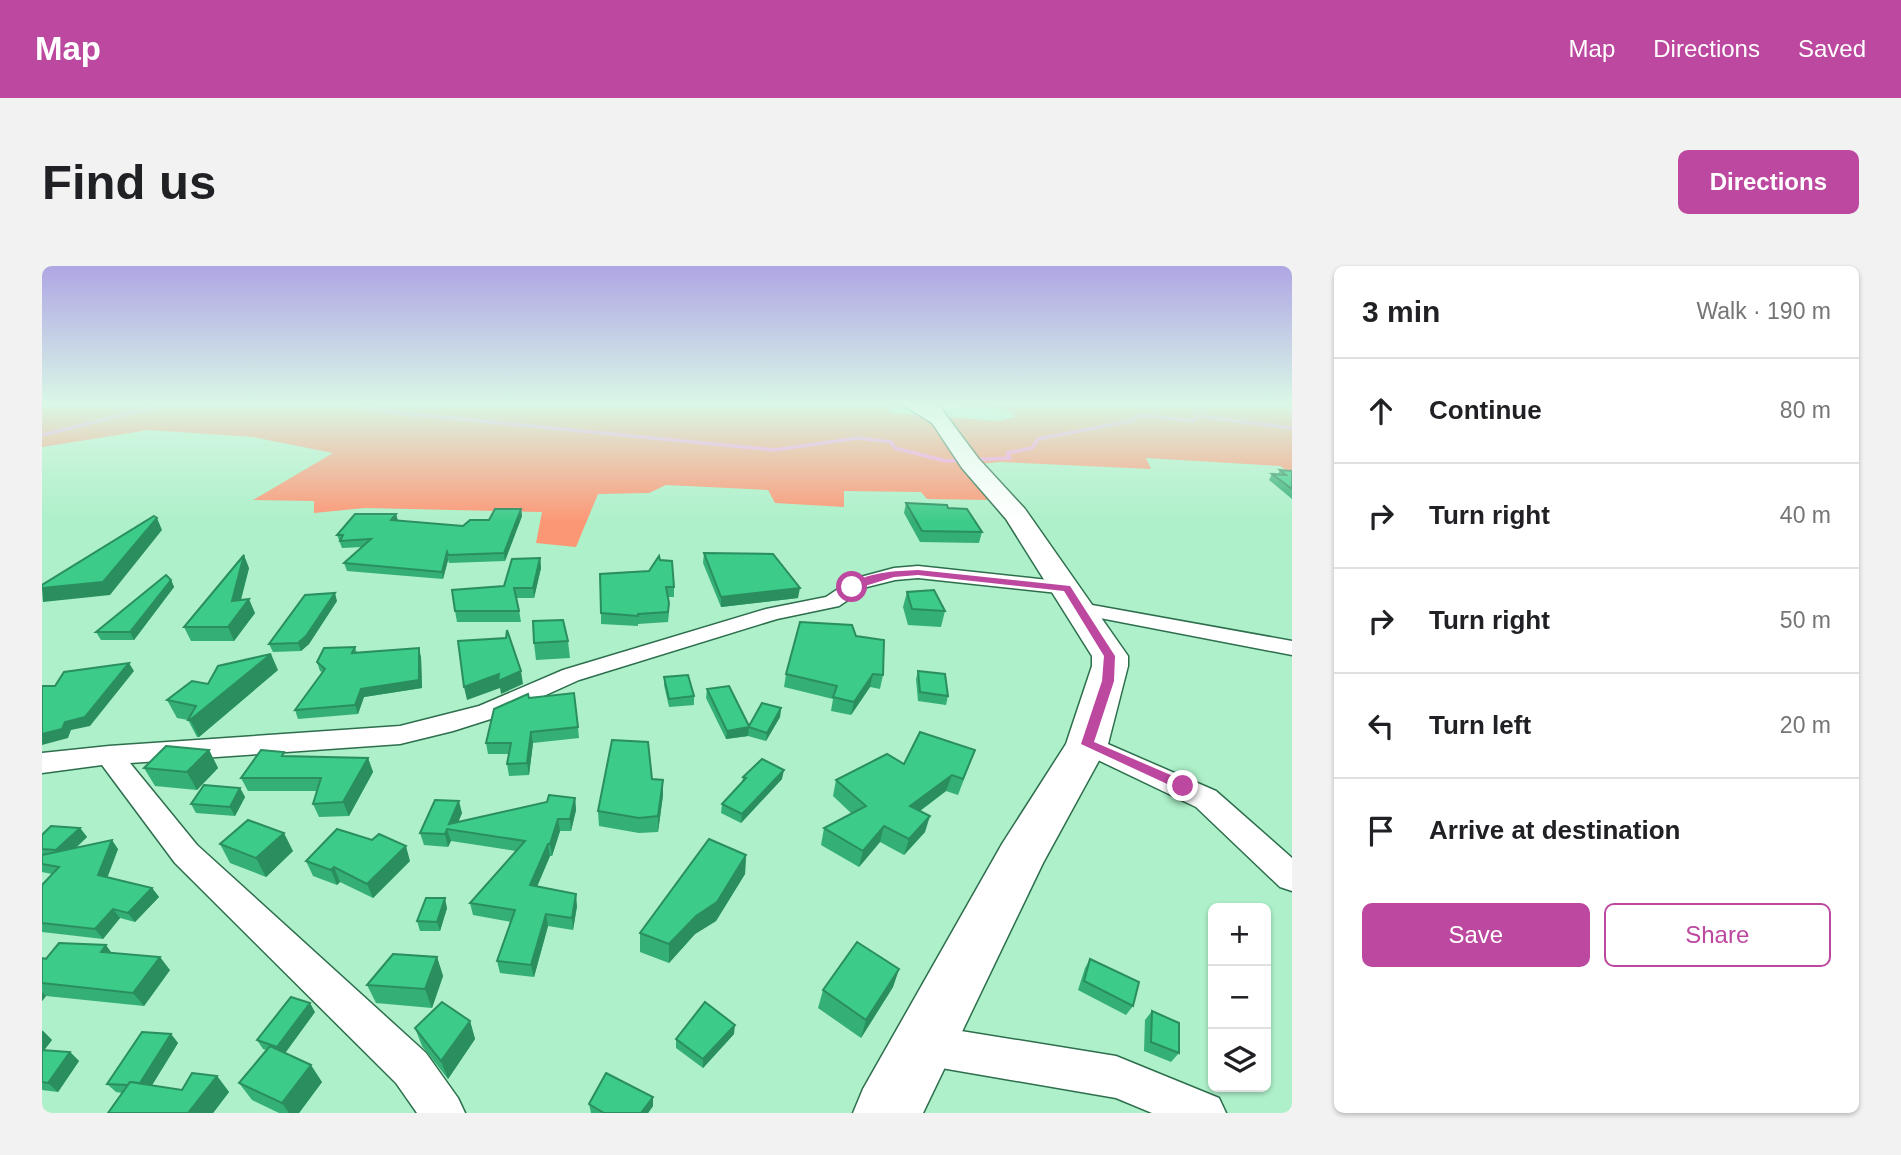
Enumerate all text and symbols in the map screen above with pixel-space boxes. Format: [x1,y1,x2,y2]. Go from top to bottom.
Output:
text: Map [35,30,101,67]
text: Map [1569,35,1615,62]
text: Directions [1653,35,1760,62]
text: Saved [1798,35,1866,62]
button: Directions [1678,150,1859,214]
text: Find us [42,155,216,209]
text: 3 min [1362,295,1440,328]
text: Walk · 190 m [1696,298,1831,324]
icon: ahead [1362,392,1400,430]
text: Continue [1429,395,1542,425]
text: 80 m [1780,397,1831,423]
icon: right [1362,497,1400,535]
text: Turn right [1429,500,1550,530]
text: 40 m [1780,502,1831,528]
route start [836,571,867,602]
icon: right [1362,602,1400,640]
text: Turn right [1429,605,1550,635]
text: 50 m [1780,607,1831,633]
icon: left [1362,707,1400,745]
text: Turn left [1429,710,1531,740]
text: 20 m [1780,712,1831,738]
route end [1167,770,1198,801]
icon: arrive [1362,812,1400,850]
text: Arrive at destination [1429,815,1680,845]
map controls [1208,903,1271,1092]
button: + [1208,903,1271,966]
button: Save [1362,903,1590,967]
button: Share [1604,903,1831,967]
button: − [1208,966,1271,1029]
button: layers [1208,1029,1271,1092]

